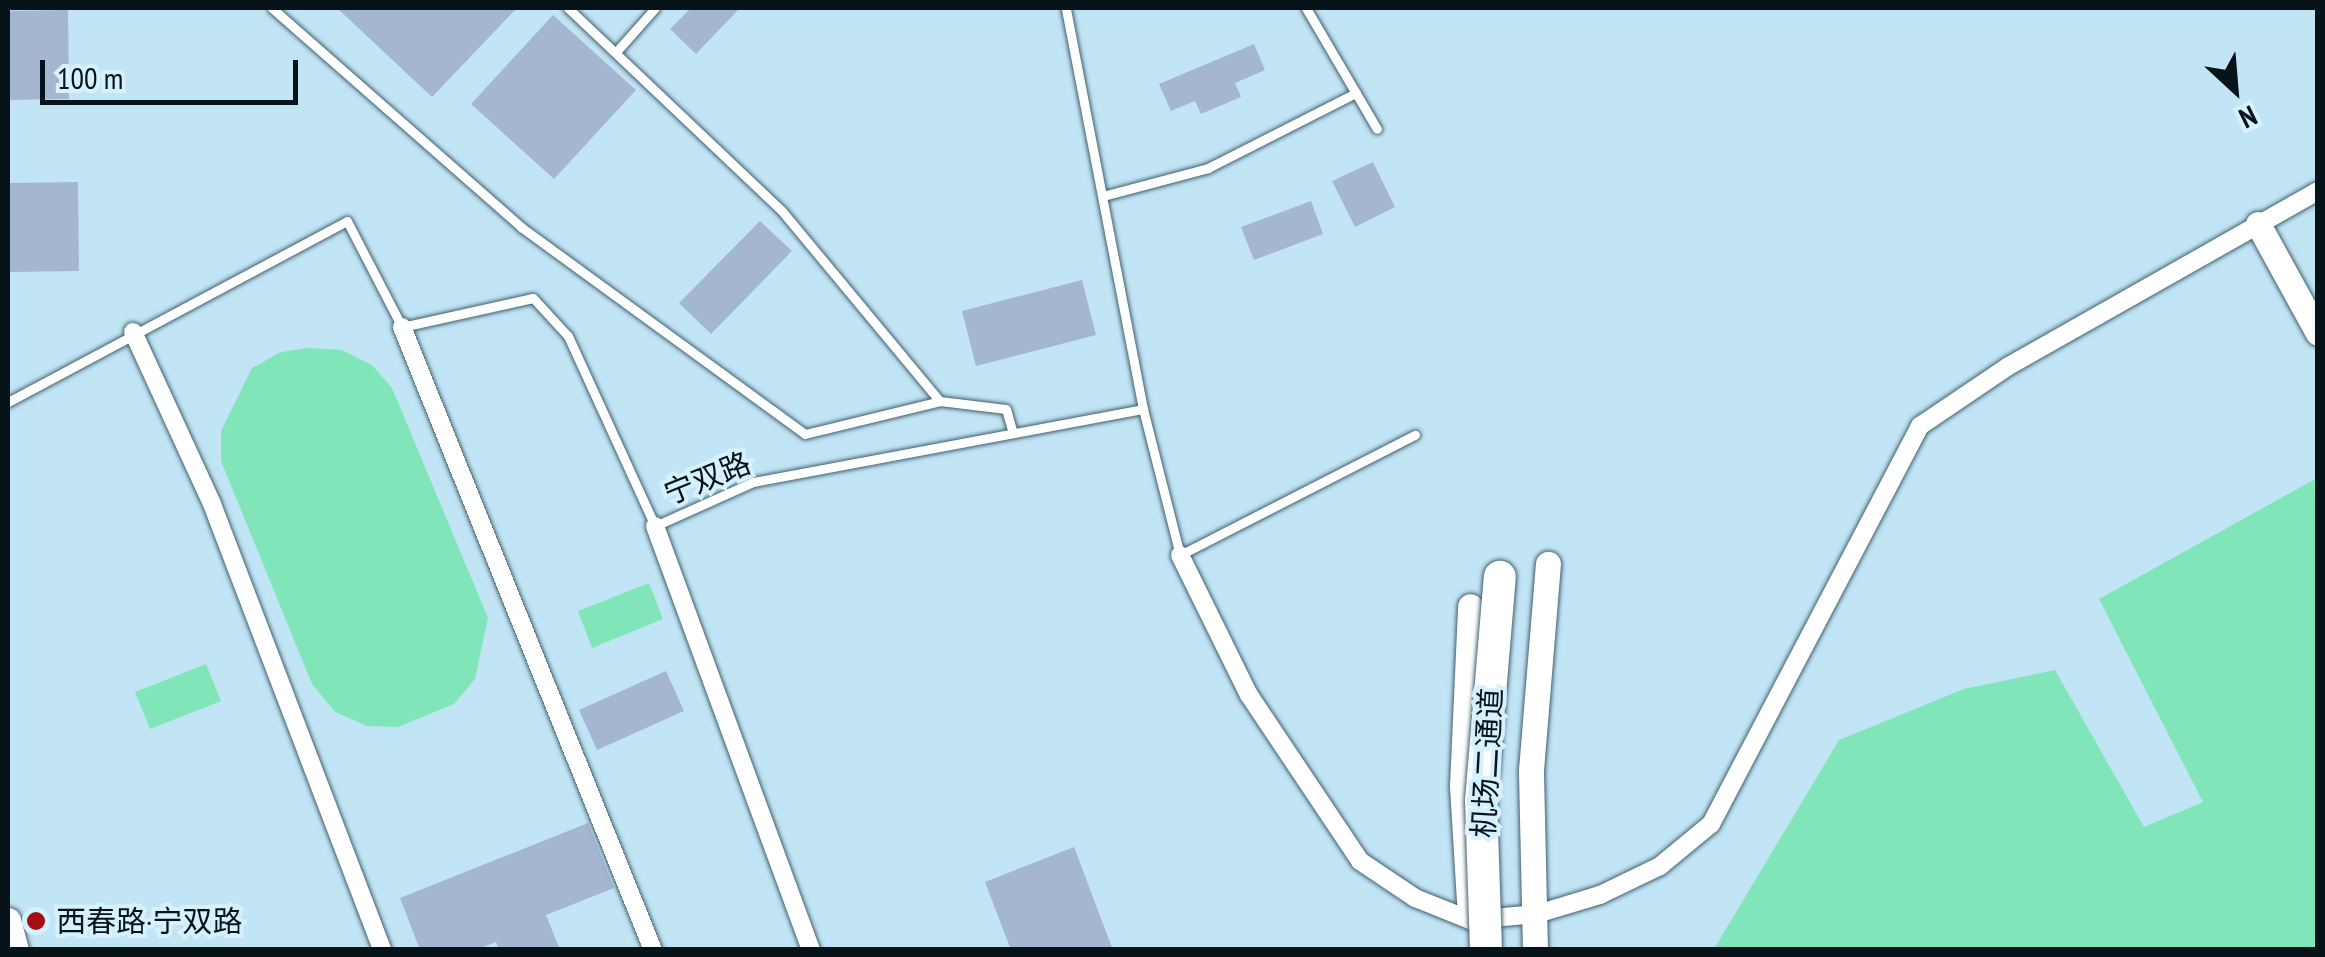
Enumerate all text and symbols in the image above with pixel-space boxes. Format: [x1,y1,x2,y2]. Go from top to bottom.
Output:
scale bar [45,40,302,102]
north arrow [2185,40,2285,140]
text: 100 m [57,58,123,97]
text: N [2233,97,2263,137]
street label: 宁双路 [659,444,755,512]
street label: 机场二通道 [1465,687,1509,839]
place label: 西春路·宁双路 [56,903,242,939]
marker: 西春路·宁双路 [25,910,47,932]

